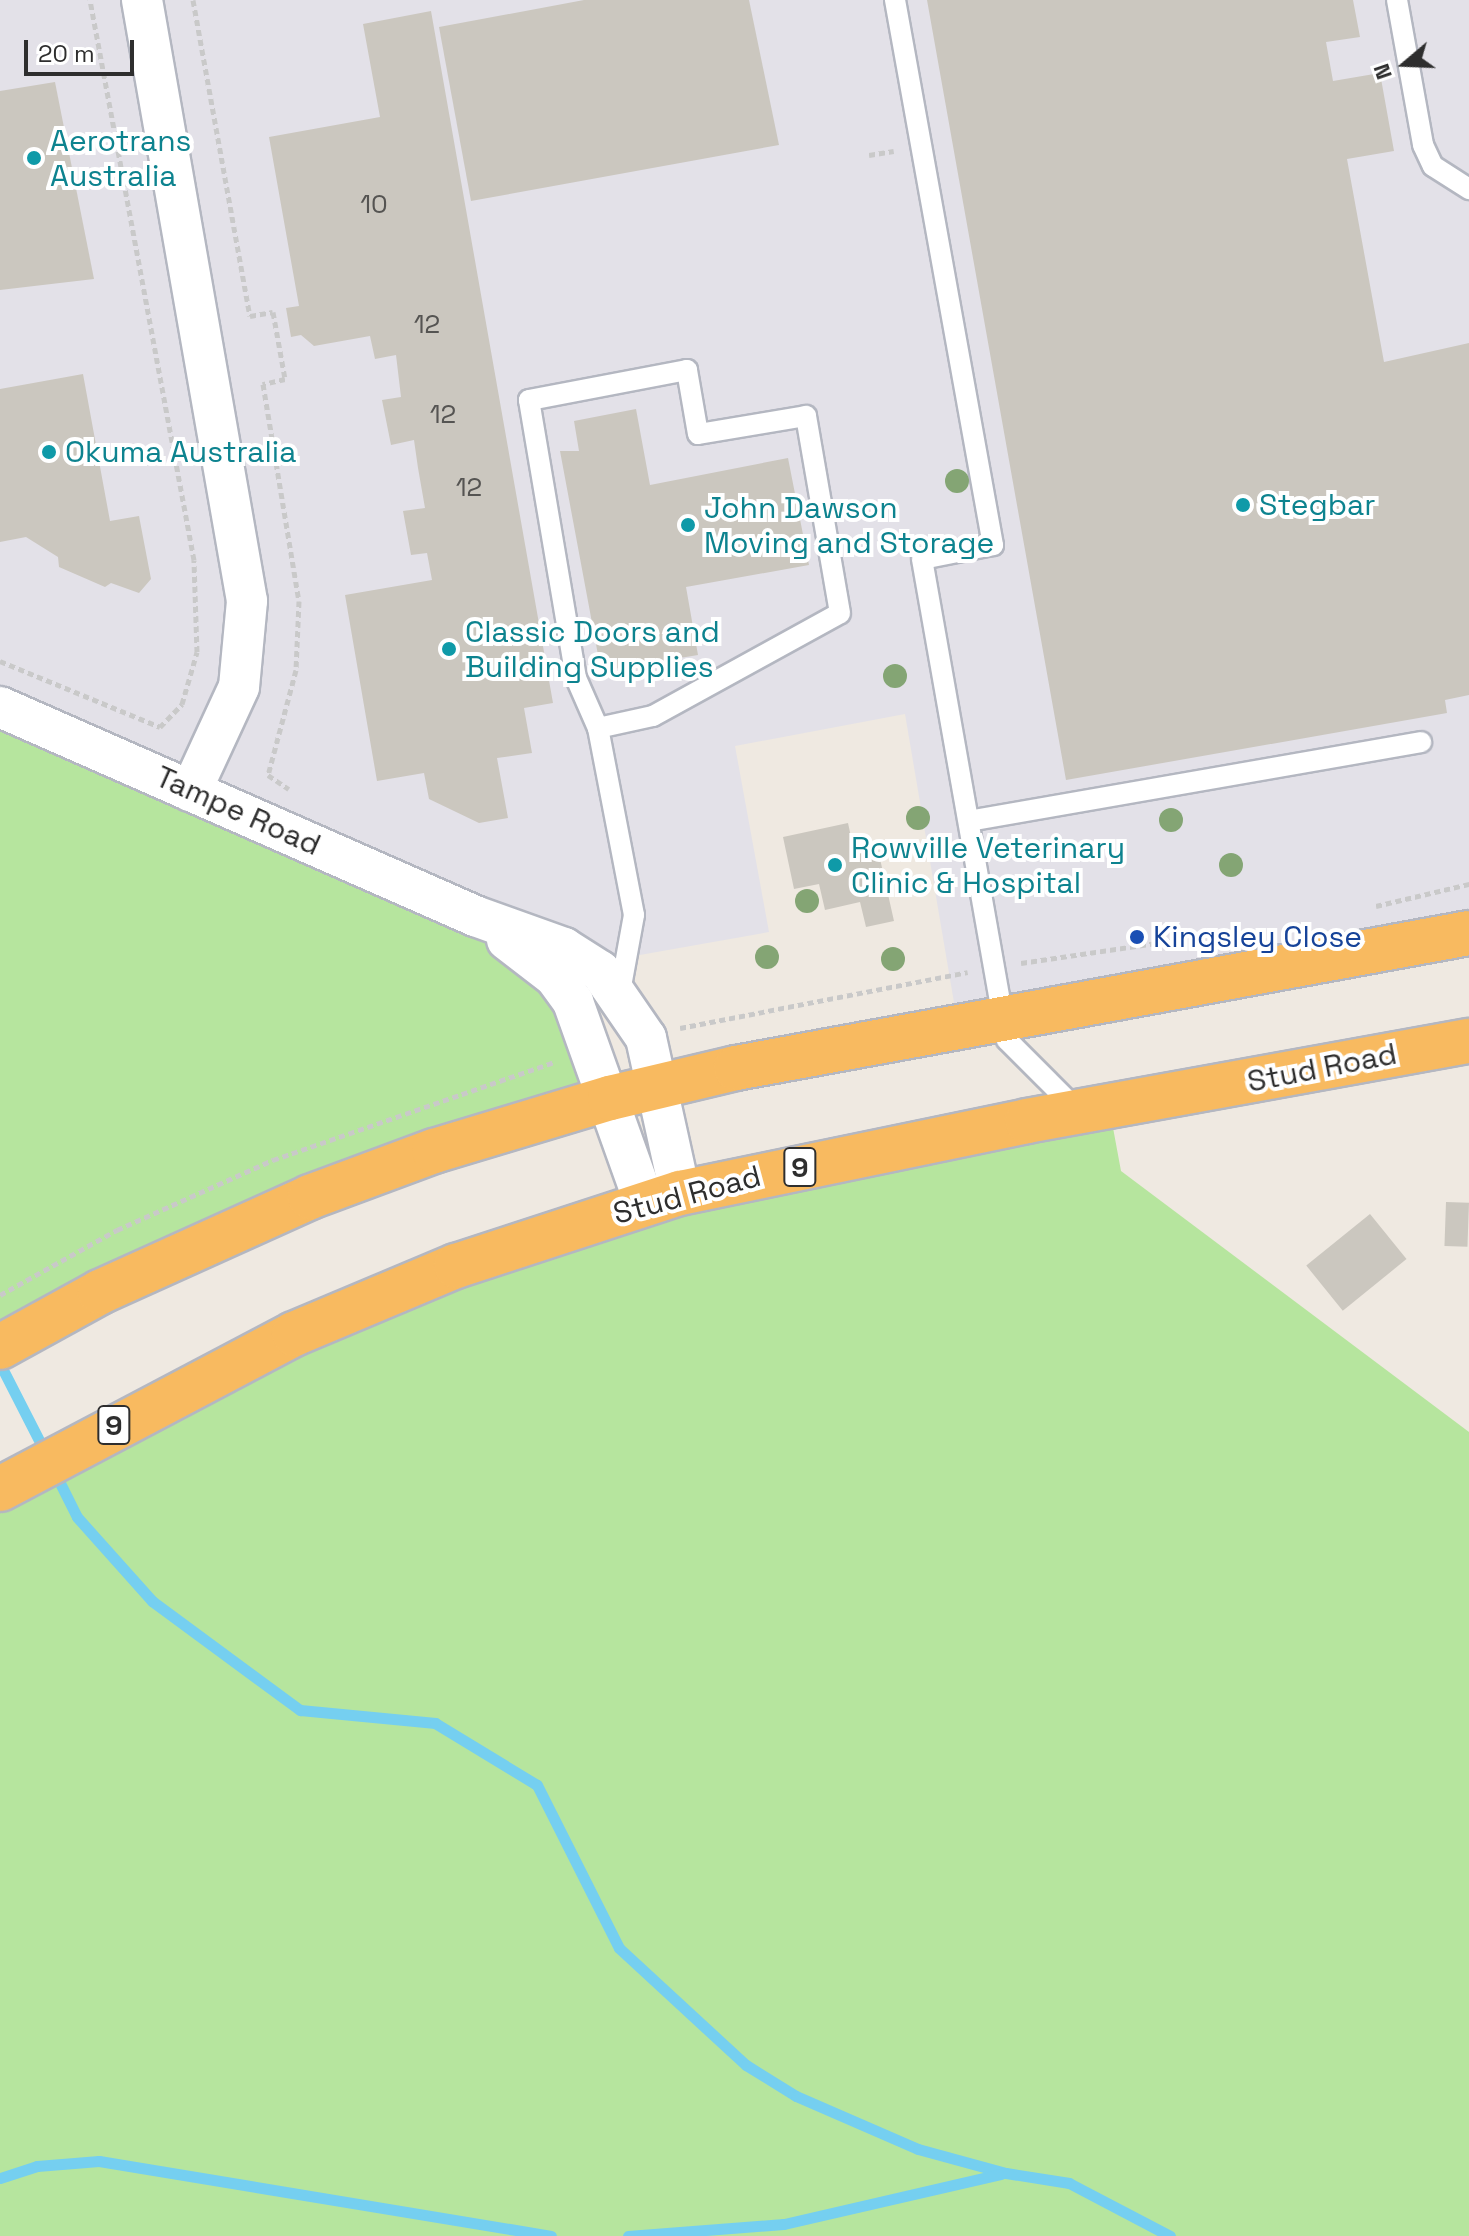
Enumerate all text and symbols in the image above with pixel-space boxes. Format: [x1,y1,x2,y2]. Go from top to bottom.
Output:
scale bar [28,24,138,74]
north arrow [1365,24,1445,104]
text: 20 m [38,38,95,69]
text: N [1367,60,1398,83]
place label: Aerotrans Australia [50,123,191,194]
marker: Aerotrans Australia [25,149,43,167]
house number: 10 [360,189,388,221]
house number: 12 [414,309,440,341]
house number: 12 [430,399,456,431]
place label: Okuma Australia [65,434,297,470]
marker: Okuma Australia [40,443,58,461]
house number: 12 [456,472,482,504]
place label: Stegbar [1259,487,1376,523]
place label: John Dawson Moving and Storage [704,490,994,560]
marker: Stegbar [1234,496,1252,514]
marker: John Dawson Moving and Storage [679,516,697,534]
place label: Classic Doors and Building Supplies [465,614,720,684]
marker: Classic Doors and Building Supplies [440,640,458,658]
street label: Tampe Road [150,759,326,863]
place label: Rowville Veterinary Clinic & Hospital [851,830,1126,900]
marker: Rowville Veterinary Clinic & Hospital [826,856,844,874]
place label: Kingsley Close [1153,919,1362,955]
marker: Kingsley Close [1128,928,1146,946]
street label: Stud Road [1244,1036,1400,1100]
road number: 9 [782,1143,818,1191]
street label: Stud Road [609,1158,765,1232]
road number: 9 [96,1401,132,1449]

